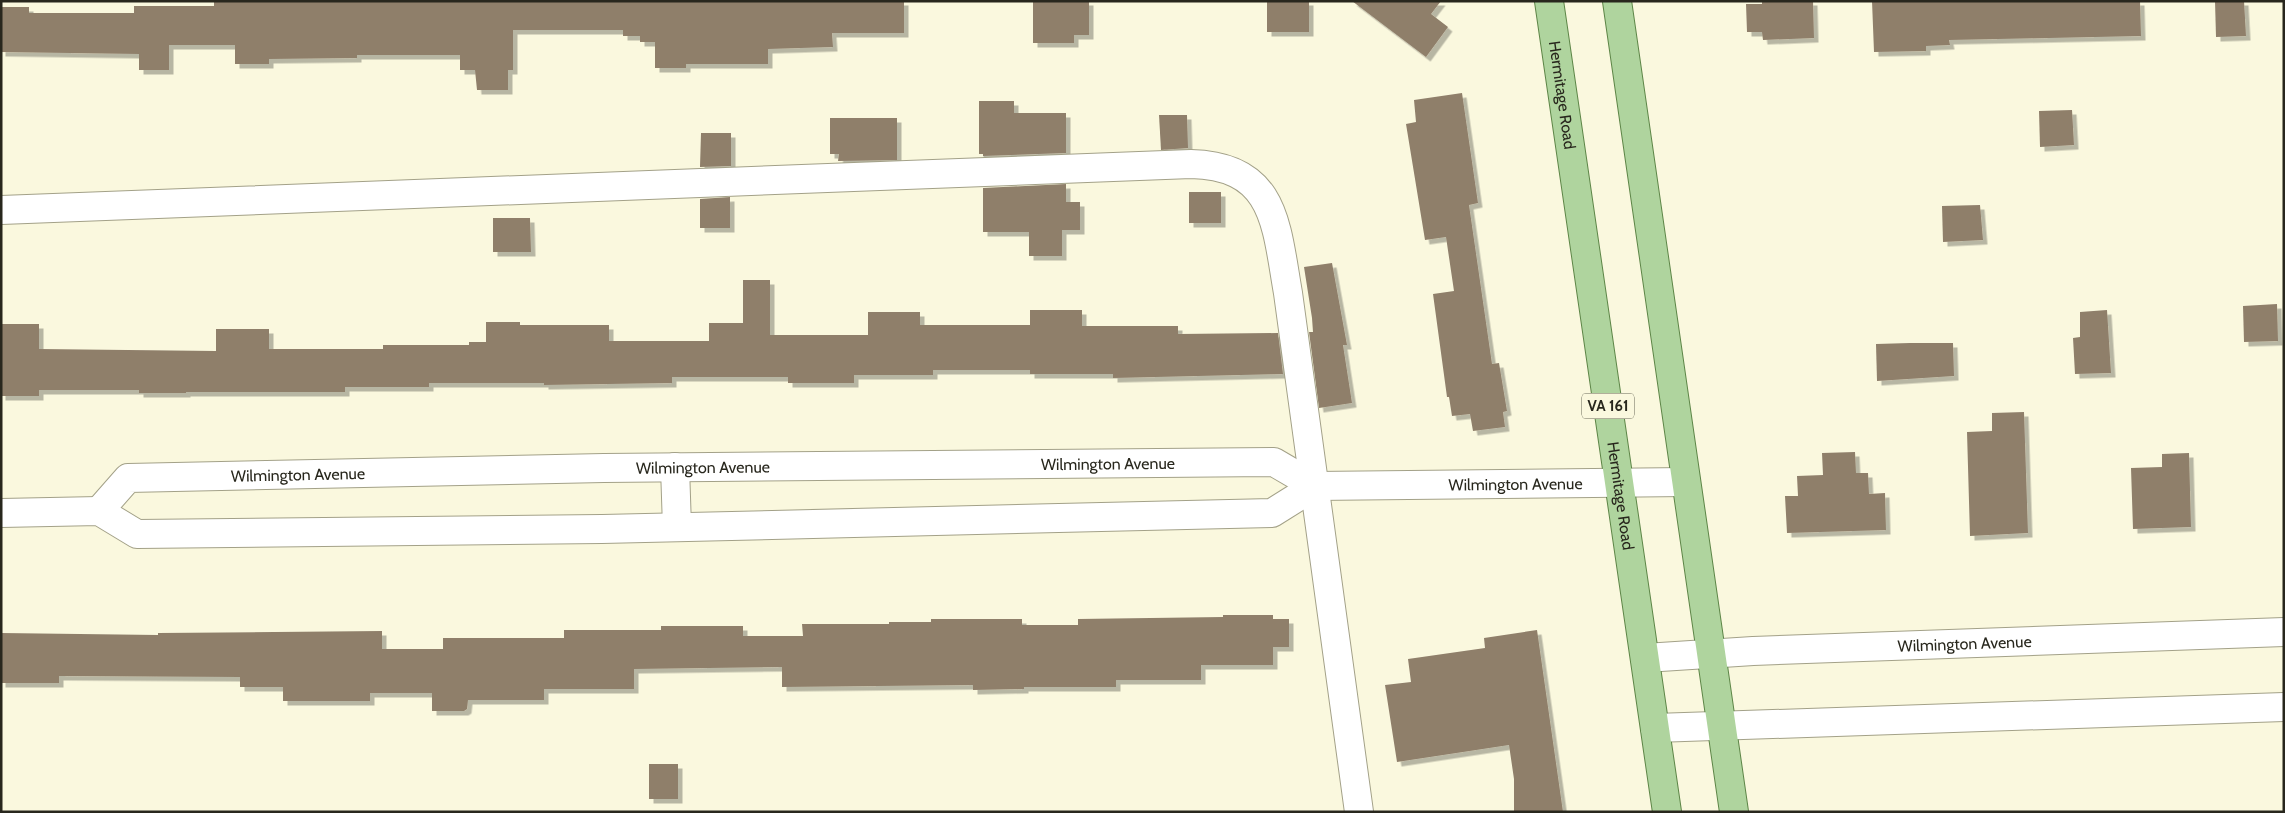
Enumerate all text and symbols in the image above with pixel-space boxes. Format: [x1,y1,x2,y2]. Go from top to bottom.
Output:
street label: Hermitage Road [1545,40,1580,151]
road number: VA 161 [1582,394,1634,418]
street label: Hermitage Road [1604,440,1638,551]
street label: Wilmington Avenue [1041,453,1175,474]
street label: Wilmington Avenue [636,457,770,477]
street label: Wilmington Avenue [231,464,365,485]
street label: Wilmington Avenue [1448,474,1583,494]
street label: Wilmington Avenue [1897,632,2032,655]

